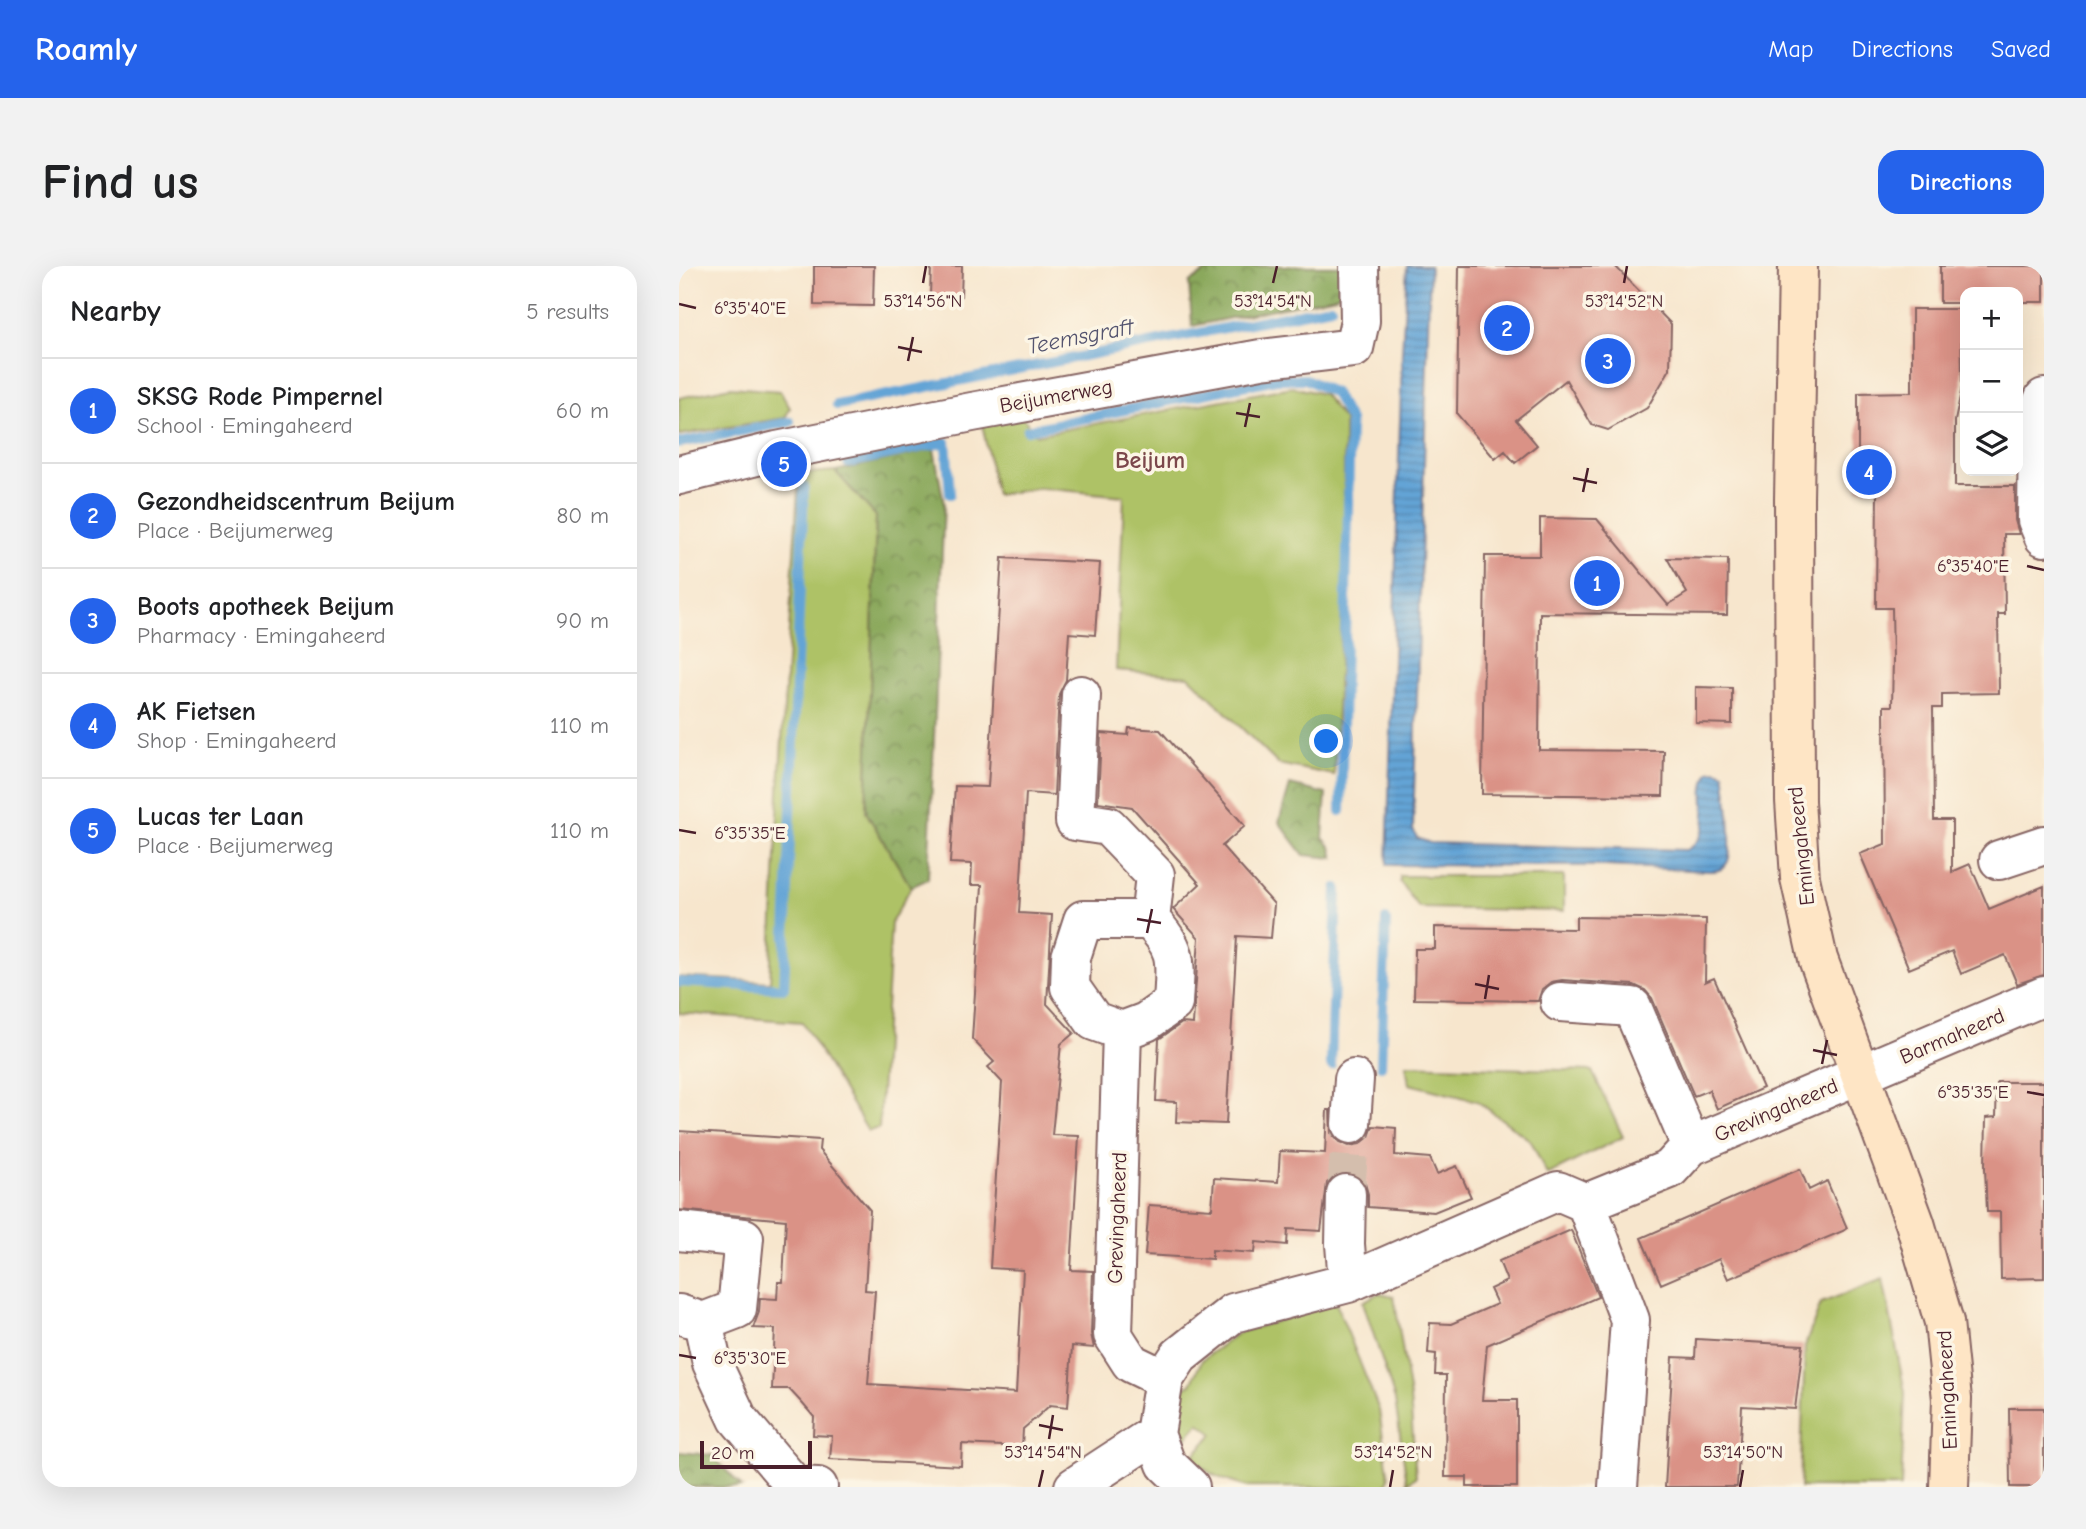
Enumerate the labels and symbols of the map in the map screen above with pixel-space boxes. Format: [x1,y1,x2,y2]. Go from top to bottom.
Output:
text: 53°14'56"N [884,291,962,312]
text: 53°14'54"N [1234,291,1312,312]
text: 53°14'52"N [1585,291,1663,312]
text: 6°35'40"E [714,298,786,319]
pin: 2 [1484,302,1530,354]
water label: Teemsgraft [1024,313,1137,360]
pin: 3 [1585,335,1631,387]
street label: Beijumerweg [998,374,1114,418]
pin: 5 [761,438,807,490]
district label: Beijum [1115,446,1185,474]
pin: 4 [1846,446,1892,498]
text: 6°35'40"E [1937,556,2009,577]
pin: 1 [1574,557,1620,609]
your location [1309,724,1343,758]
street label: Emingaheerd [1783,785,1819,907]
text: 6°35'35"E [714,823,786,844]
street label: Barmaheerd [1896,1003,2008,1069]
street label: Grevingaheerd [1711,1073,1841,1147]
text: 6°35'35"E [1937,1082,2009,1103]
street label: Grevingaheerd [1103,1152,1131,1284]
street label: Emingaheerd [1932,1330,1962,1450]
text: 6°35'30"E [714,1348,786,1369]
scale bar [700,1438,812,1470]
text: 53°14'54"N [1004,1442,1082,1463]
text: 53°14'52"N [1354,1442,1432,1463]
text: 53°14'50"N [1703,1442,1783,1463]

